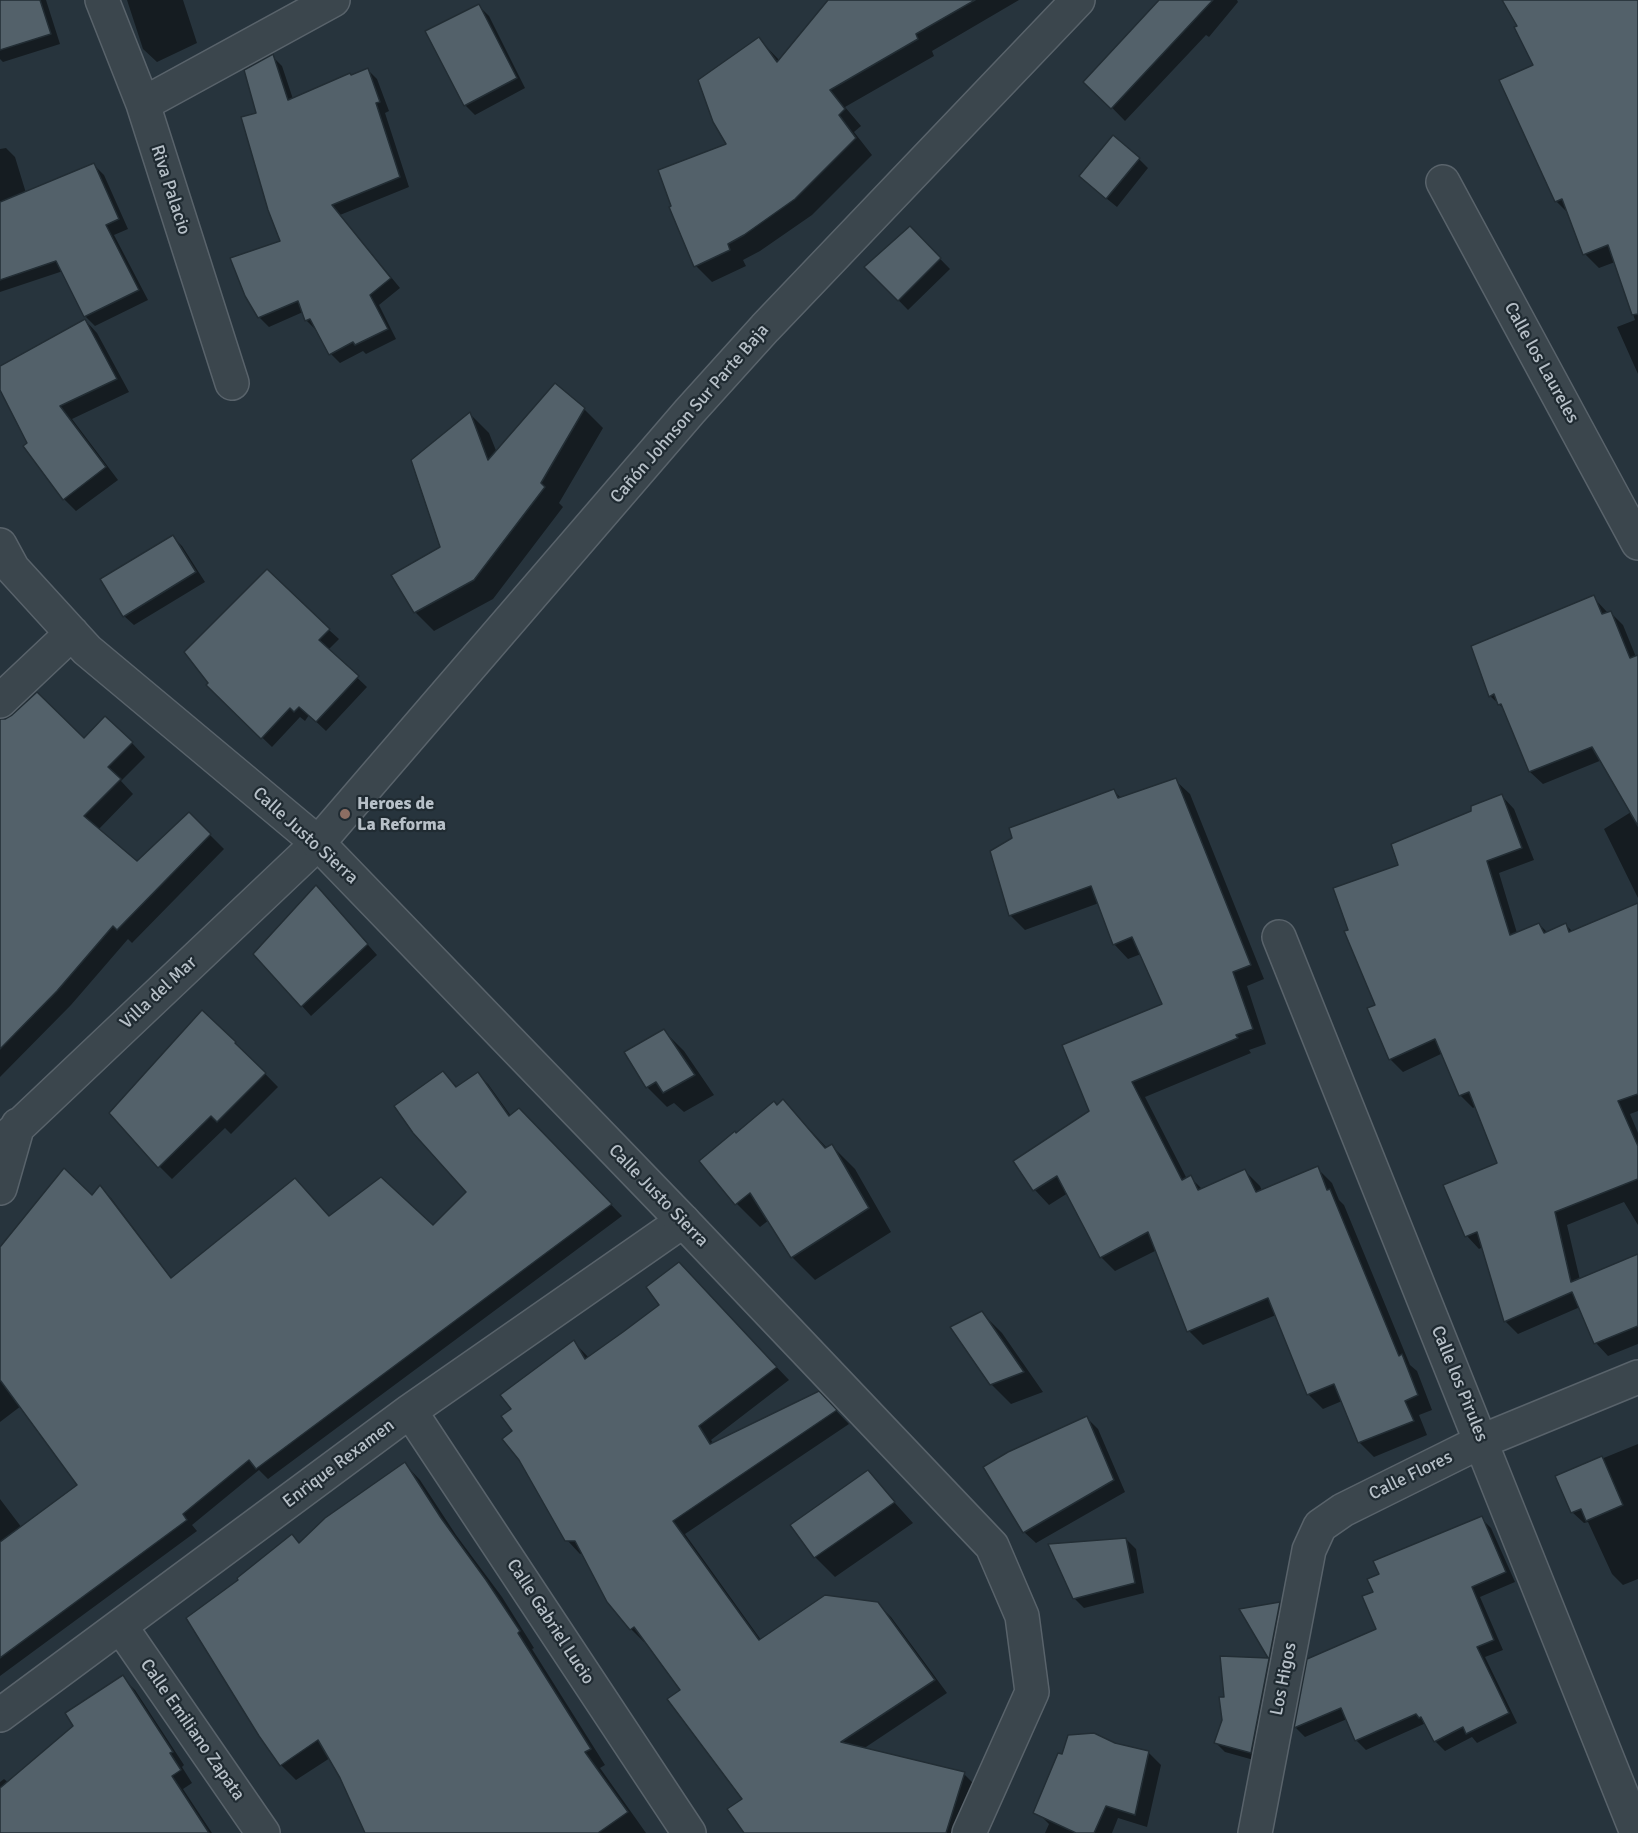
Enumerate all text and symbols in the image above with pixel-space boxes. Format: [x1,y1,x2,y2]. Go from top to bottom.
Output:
street label: Riva Palacio [145,142,195,238]
street label: Calle los Laureles [1499,299,1583,427]
street label: Cañón Johnson Sur Parte Baja [606,320,774,508]
street label: Calle Justo Sierra [248,783,362,889]
place label: Heroes de La Reforma [357,793,446,836]
marker: Heroes de La Reforma [338,807,352,821]
street label: Villa del Mar [116,952,202,1034]
street label: Calle Justo Sierra [604,1140,712,1252]
street label: Calle los Pirules [1426,1323,1492,1445]
street label: Enrique Rexamen [279,1415,399,1513]
street label: Calle Flores [1366,1447,1456,1505]
street label: Calle Gabriel Lucio [501,1555,599,1689]
street label: Los Higos [1266,1641,1302,1717]
street label: Calle Emiliano Zapata [135,1655,249,1805]

